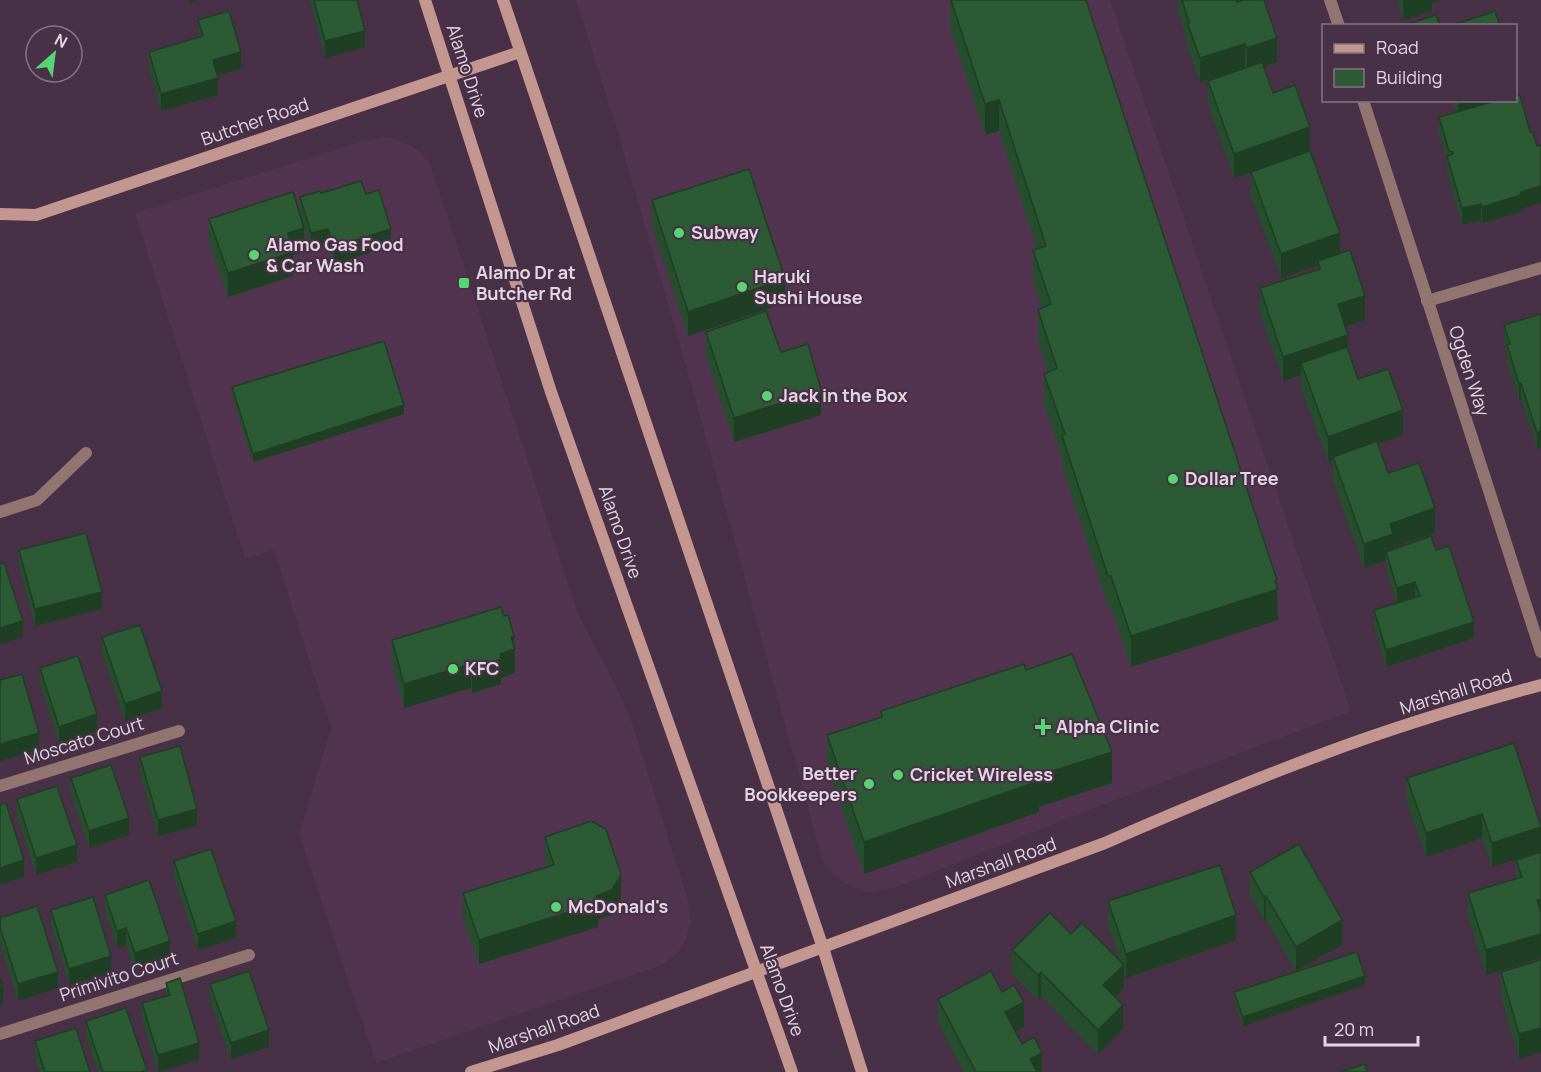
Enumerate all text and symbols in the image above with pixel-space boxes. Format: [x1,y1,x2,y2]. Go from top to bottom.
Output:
street label: Alamo Drive [442,21,494,121]
north arrow [24,24,84,84]
legend [1322,24,1517,102]
text: N [51,28,71,53]
text: Road [1376,35,1419,59]
text: Building [1376,65,1442,89]
street label: Butcher Road [198,91,312,151]
place label: Subway [691,220,759,244]
marker: Subway [672,226,686,240]
place label: Alamo Gas Food & Car Wash [266,232,404,277]
marker: Alamo Gas Food & Car Wash [247,248,261,262]
place label: Alamo Dr at Butcher Rd [476,260,576,305]
place label: Haruki Sushi House [754,264,863,309]
marker: Alamo Dr at Butcher Rd [457,276,471,290]
marker: Haruki Sushi House [735,280,749,294]
street label: Ogden Way [1444,322,1496,420]
place label: Jack in the Box [779,383,908,407]
marker: Jack in the Box [760,389,774,403]
place label: Dollar Tree [1185,466,1279,490]
marker: Dollar Tree [1166,472,1180,486]
street label: Alamo Drive [594,482,648,582]
place label: KFC [465,656,499,680]
marker: KFC [446,662,460,676]
street label: Marshall Road [1397,663,1515,719]
street label: Moscato Court [21,710,147,770]
place label: Alpha Clinic [1056,714,1160,738]
marker: Alpha Clinic [1034,718,1052,736]
place label: Better Bookkeepers [744,761,857,806]
place label: Cricket Wireless [910,762,1053,786]
marker: Cricket Wireless [891,768,905,782]
marker: Better Bookkeepers [862,777,876,791]
street label: Marshall Road [942,831,1059,893]
place label: McDonald's [568,894,669,918]
marker: McDonald's [549,900,563,914]
street label: Alamo Drive [755,940,811,1039]
street label: Primivito Court [56,946,181,1007]
street label: Marshall Road [485,998,602,1058]
scale bar [1325,1009,1418,1047]
text: 20 m [1334,1017,1374,1041]

